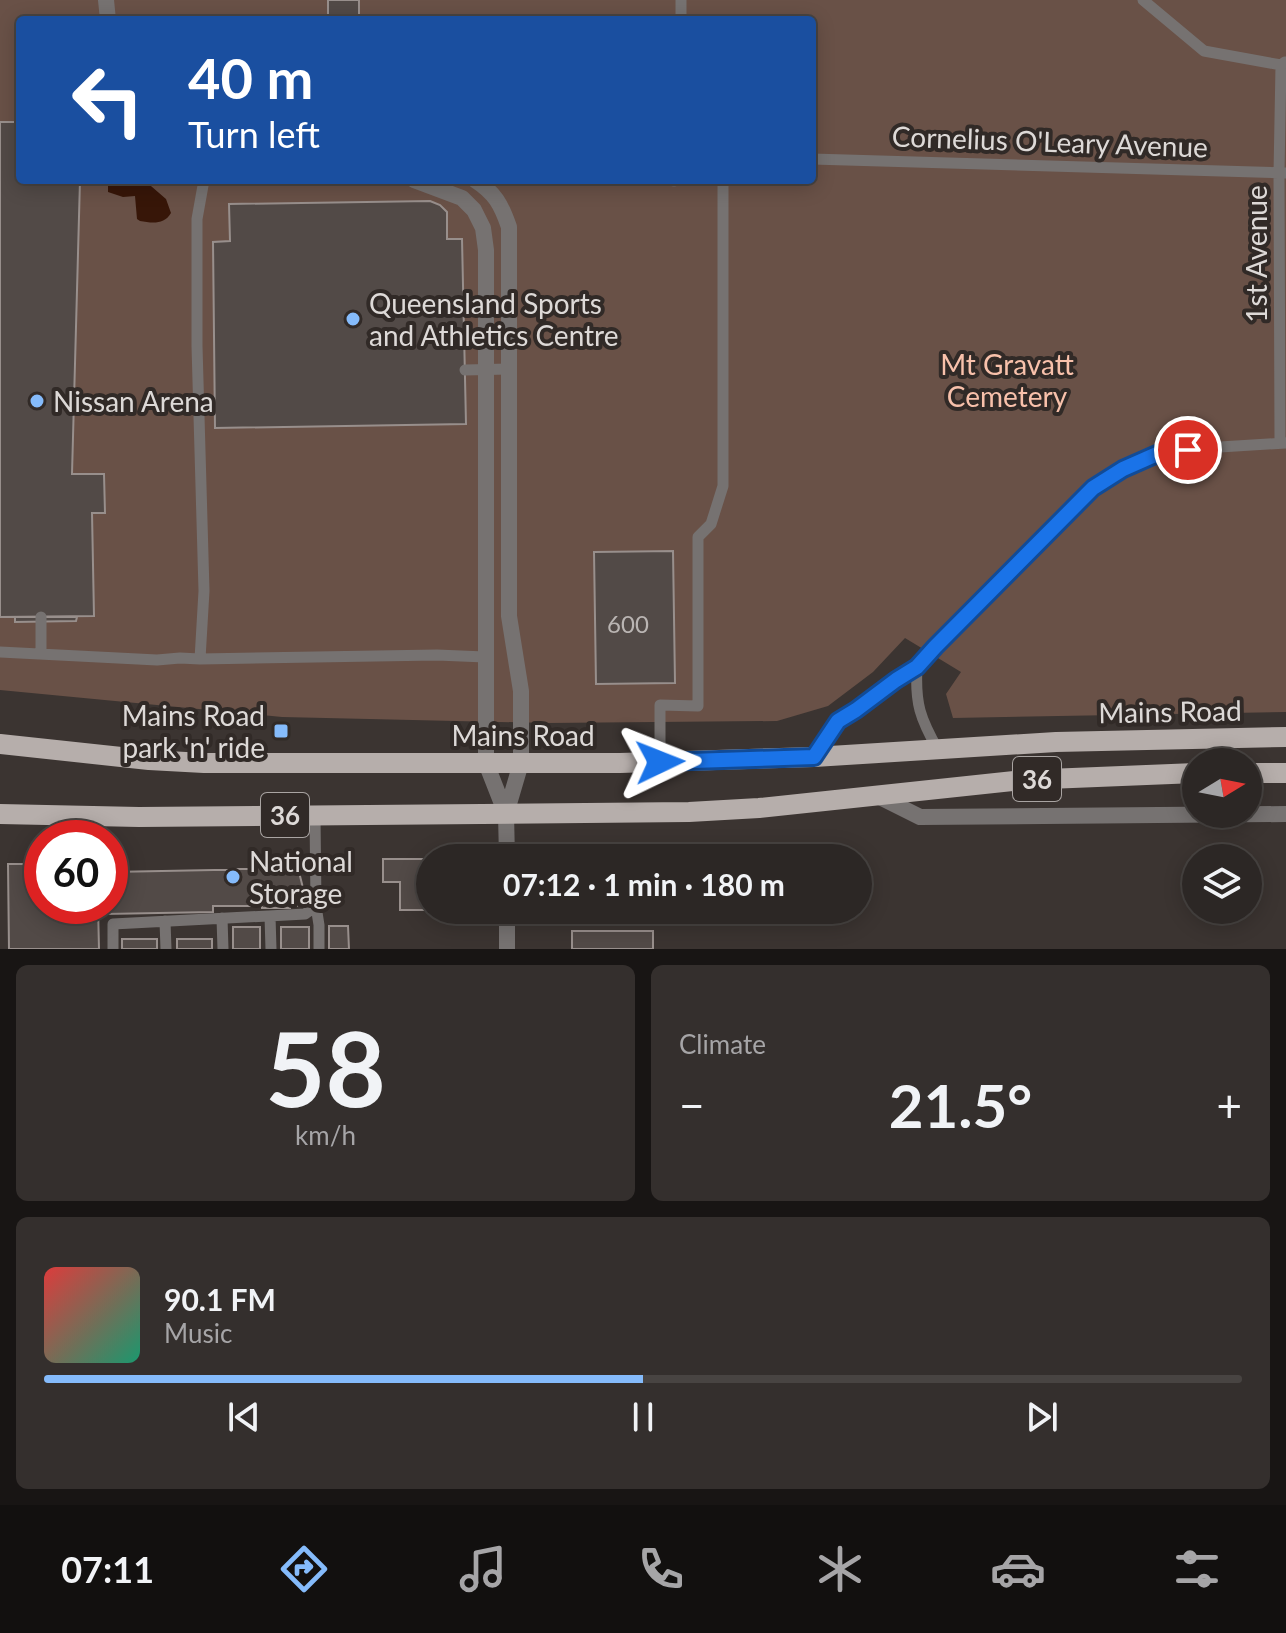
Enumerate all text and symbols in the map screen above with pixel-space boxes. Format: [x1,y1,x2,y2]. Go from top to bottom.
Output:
text: 40 m [188,44,313,111]
icon: left [56,48,160,152]
text: Turn left [188,112,320,156]
street label: Cornelius O'Leary Avenue [891,118,1209,164]
street label: 1st Avenue [1239,185,1273,323]
place label: Queensland Sports and Athletics Centre [369,286,619,352]
marker: Queensland Sports and Athletics Centre [344,310,362,328]
park label: Mt Gravatt Cemetery [940,347,1074,413]
place label: Nissan Arena [53,384,214,418]
marker: Nissan Arena [28,392,46,410]
pin [1154,416,1222,484]
icon: arrive [1166,428,1210,472]
house number: 600 [607,609,649,638]
street label: Mains Road [1098,693,1242,729]
place label: Mains Road park 'n' ride [122,698,265,764]
street label: Mains Road [451,718,595,752]
position arrow [618,720,702,804]
marker: Mains Road park 'n' ride [272,722,290,740]
north arrow [1182,748,1262,828]
map controls [1182,748,1262,924]
road number: 36 [1013,757,1061,801]
road number: 36 [261,793,309,837]
speed limit sign: 60 [24,820,128,924]
place label: National Storage [249,844,353,910]
button: layers [1182,844,1262,924]
text: 07:12 · 1 min · 180 m [503,866,785,902]
marker: National Storage [224,868,242,886]
text: 58 [265,1004,386,1129]
text: Climate [679,1028,766,1060]
text: 21.5° [889,1069,1032,1141]
text: − [679,1079,705,1131]
text: + [1216,1079,1242,1131]
text: km/h [295,1119,356,1151]
text: 90.1 FM [164,1281,276,1317]
text: Music [164,1317,232,1349]
icon: previous [222,1395,266,1439]
icon: pause [621,1395,665,1439]
icon: next [1020,1395,1064,1439]
icon: directions [276,1541,332,1597]
icon: music [455,1541,511,1597]
icon: phone [633,1541,689,1597]
icon: climate [812,1541,868,1597]
icon: car [990,1541,1046,1597]
icon: filters [1169,1541,1225,1597]
text: 07:11 [61,1547,154,1591]

